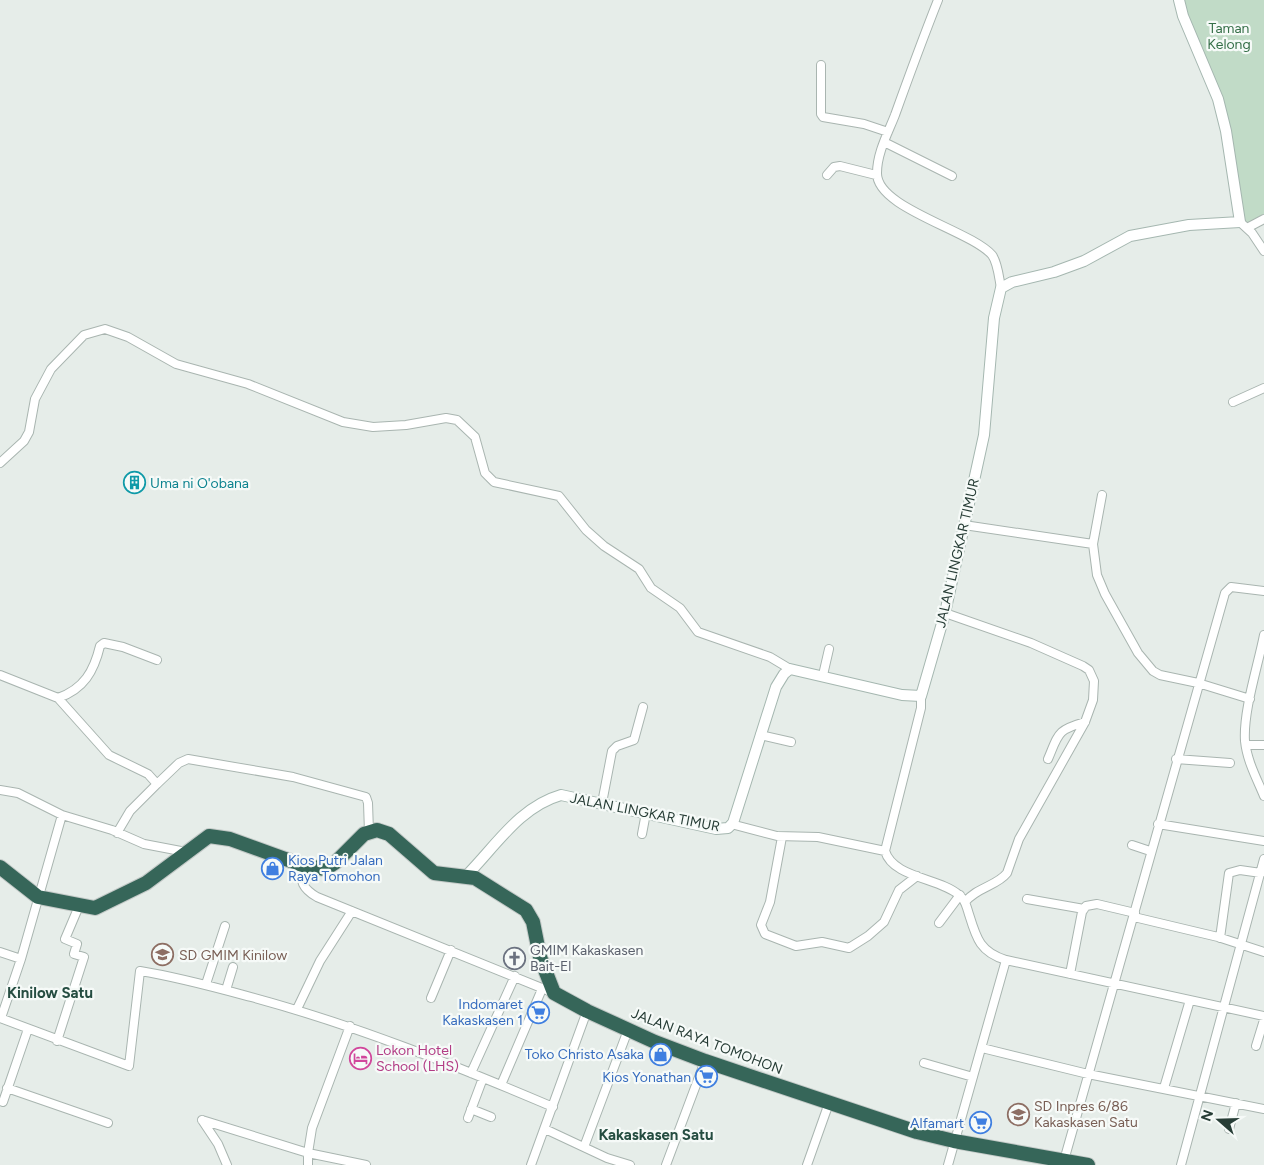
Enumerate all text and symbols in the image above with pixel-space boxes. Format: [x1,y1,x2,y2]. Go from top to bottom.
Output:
park label: Taman Kelong [1207,20,1251,53]
building icon: Uma ni O'obana [122,471,146,495]
place label: Uma ni O'obana [150,475,249,492]
street label: JALAN LINGKAR TIMUR [932,477,983,629]
street label: JALAN LINGKAR TIMUR [568,790,722,835]
place label: Kios Putri Jalan Raya Tomohon [288,852,383,885]
shop icon: Kios Putri Jalan Raya Tomohon [260,856,284,880]
place label: GMIM Kakaskasen Bait-El [530,942,643,975]
school or university icon: SD GMIM Kinilow [151,943,175,967]
church icon: GMIM Kakaskasen Bait-El [502,946,526,970]
place label: SD GMIM Kinilow [179,947,287,964]
district label: Kinilow Satu [7,984,93,1002]
place label: Indomaret Kakaskasen 1 [442,996,523,1029]
supermarket icon: Indomaret Kakaskasen 1 [527,1000,551,1024]
street label: JALAN RAYA TOMOHON [629,1005,785,1078]
place label: Lokon Hotel School (LHS) [376,1042,459,1075]
shop icon: Toko Christo Asaka [648,1042,672,1066]
hotel icon: Lokon Hotel School (LHS) [348,1046,372,1070]
place label: Toko Christo Asaka [525,1046,644,1063]
supermarket icon: Kios Yonathan [695,1065,719,1089]
place label: Kios Yonathan [602,1069,691,1086]
north arrow [1194,1095,1244,1145]
place label: SD Inpres 6/86 Kakaskasen Satu [1034,1098,1138,1131]
school or university icon: SD Inpres 6/86 Kakaskasen Satu [1006,1102,1030,1126]
text: N [1197,1108,1217,1124]
supermarket icon: Alfamart [968,1111,992,1135]
place label: Alfamart [910,1115,964,1132]
district label: Kakaskasen Satu [599,1126,713,1144]

